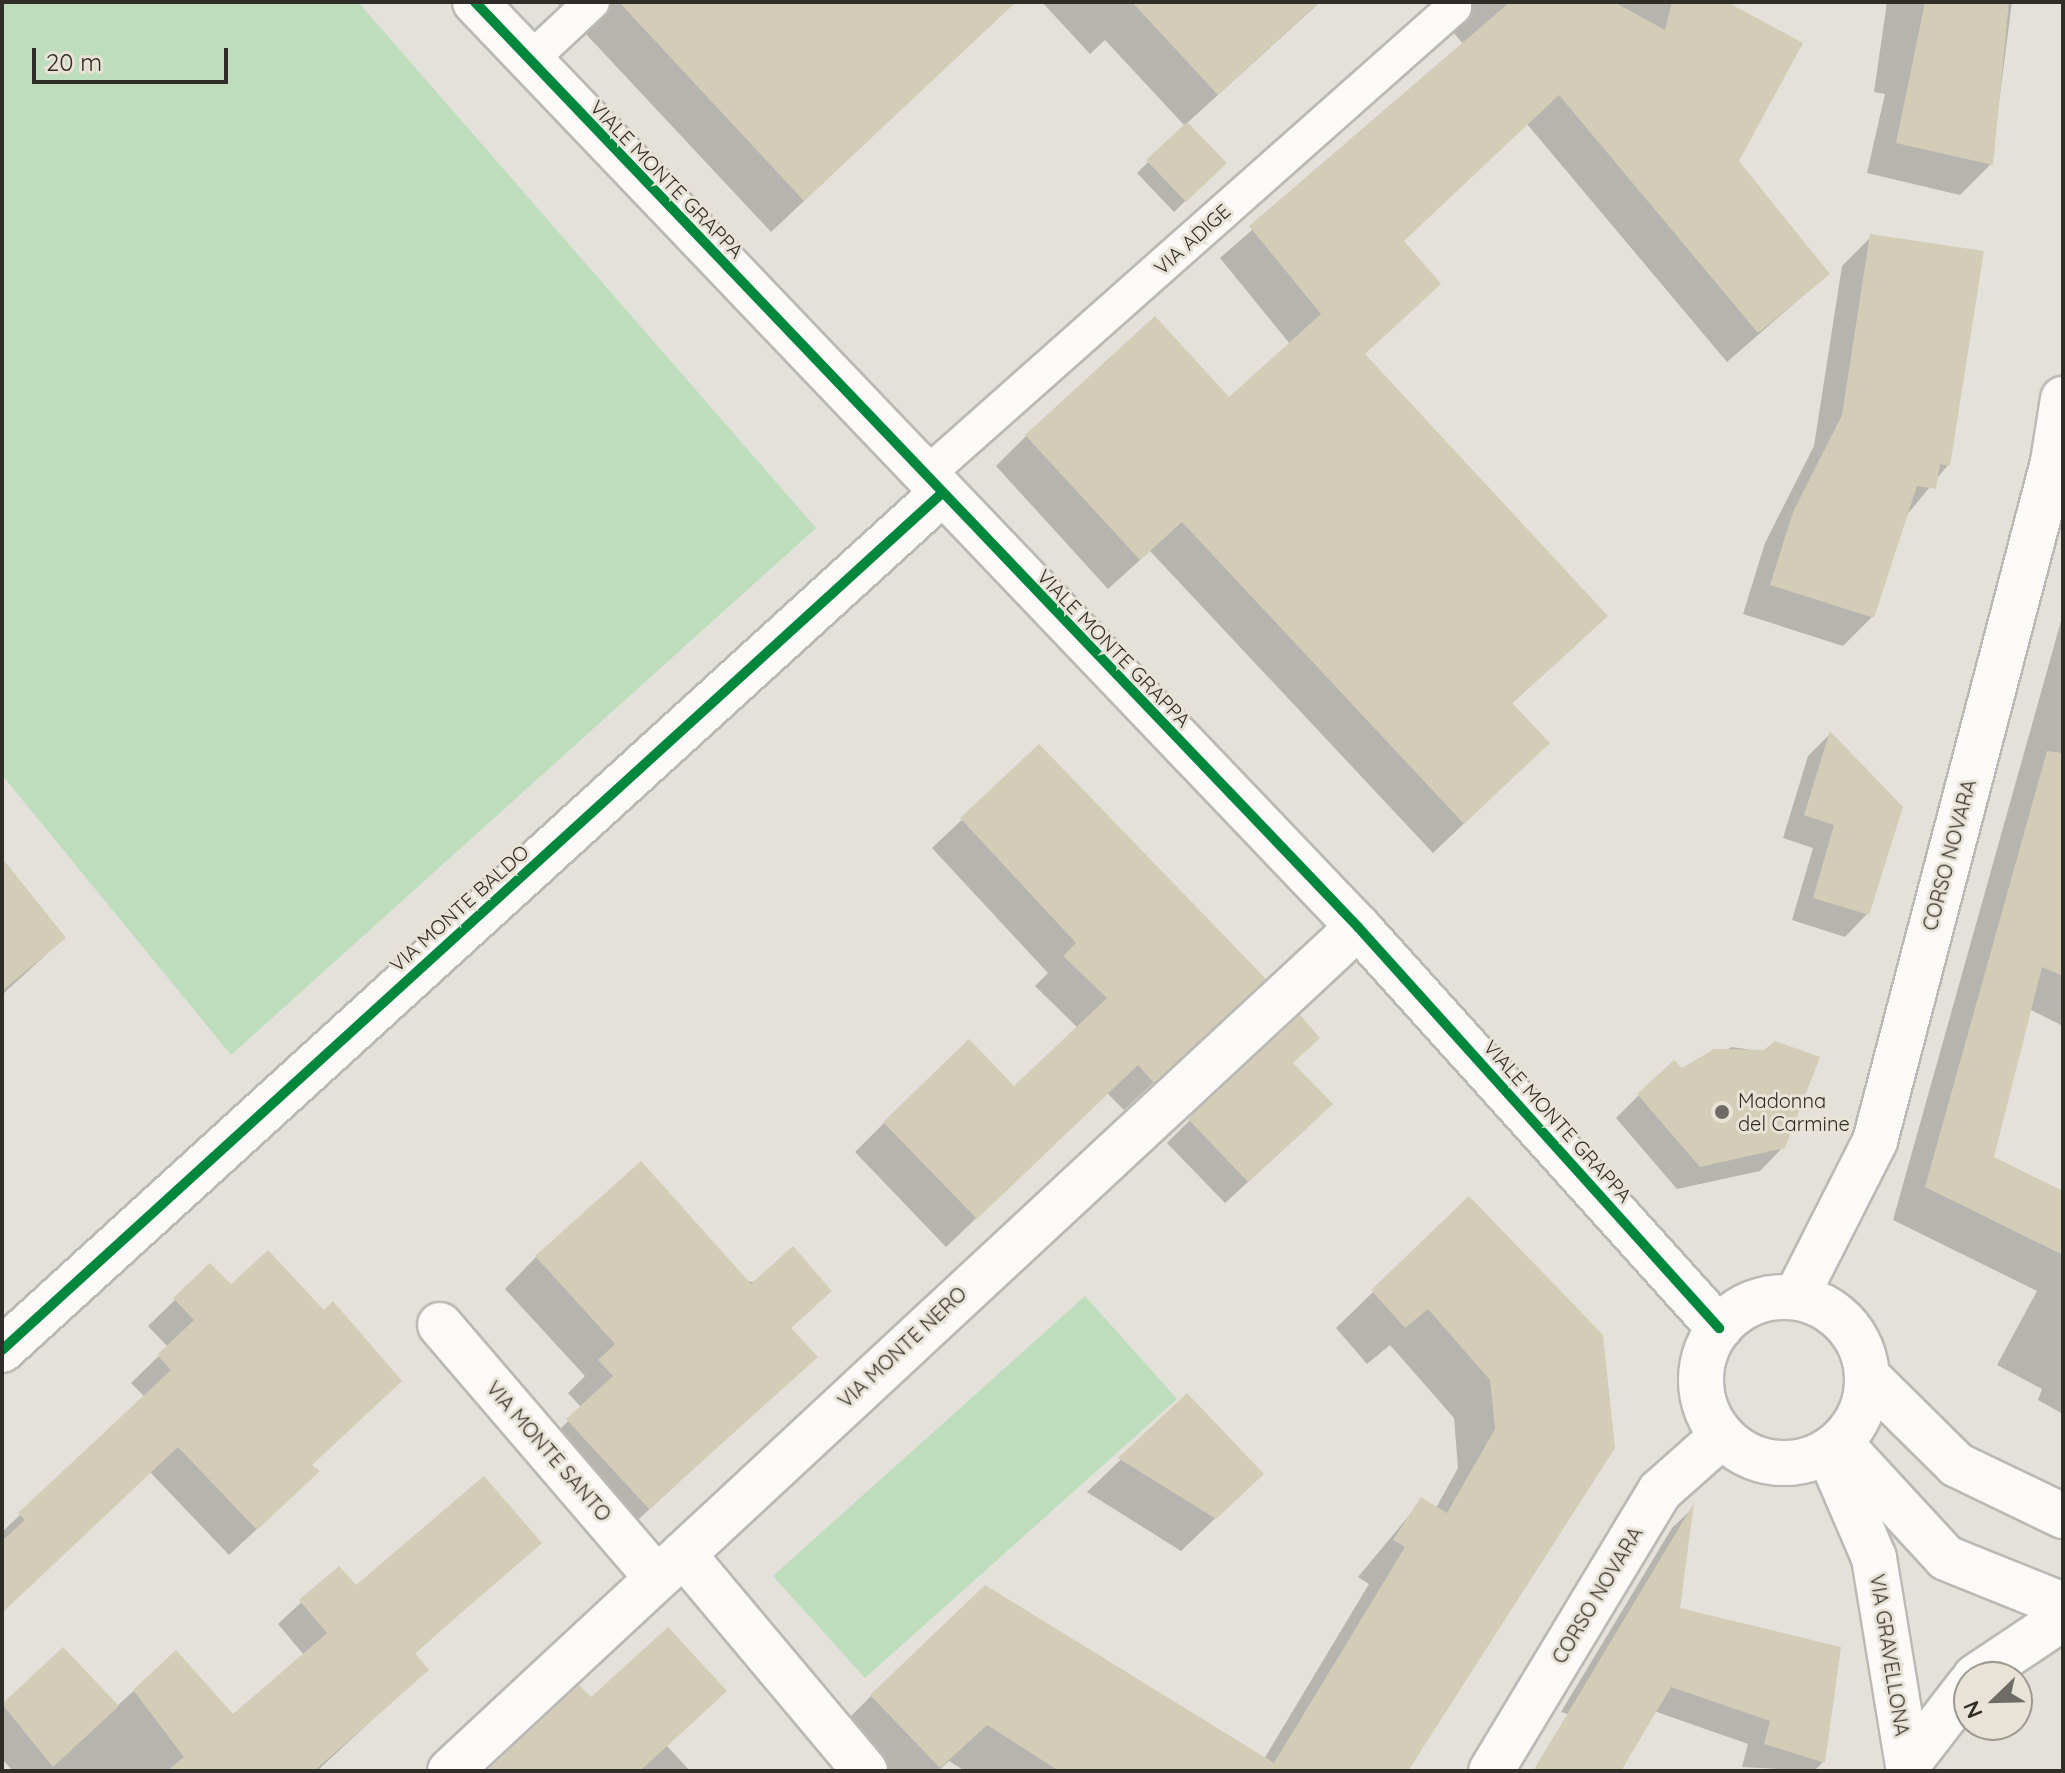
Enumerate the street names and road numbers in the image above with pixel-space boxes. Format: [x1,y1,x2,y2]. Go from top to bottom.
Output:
street label: VIALE MONTE GRAPPA [585,95,749,263]
street label: VIA ADIGE [1149,199,1235,279]
street label: VIALE MONTE GRAPPA [1032,564,1196,732]
street label: CORSO NOVARA [1917,777,1981,933]
street label: VIA MONTE BALDO [385,839,533,977]
street label: VIALE MONTE GRAPPA [1479,1035,1637,1207]
street label: VIA MONTE NERO [833,1281,971,1413]
street label: VIA MONTE SANTO [482,1376,616,1526]
street label: CORSO NOVARA [1547,1522,1647,1668]
street label: VIA GRAVELLONA [1865,1572,1915,1738]

